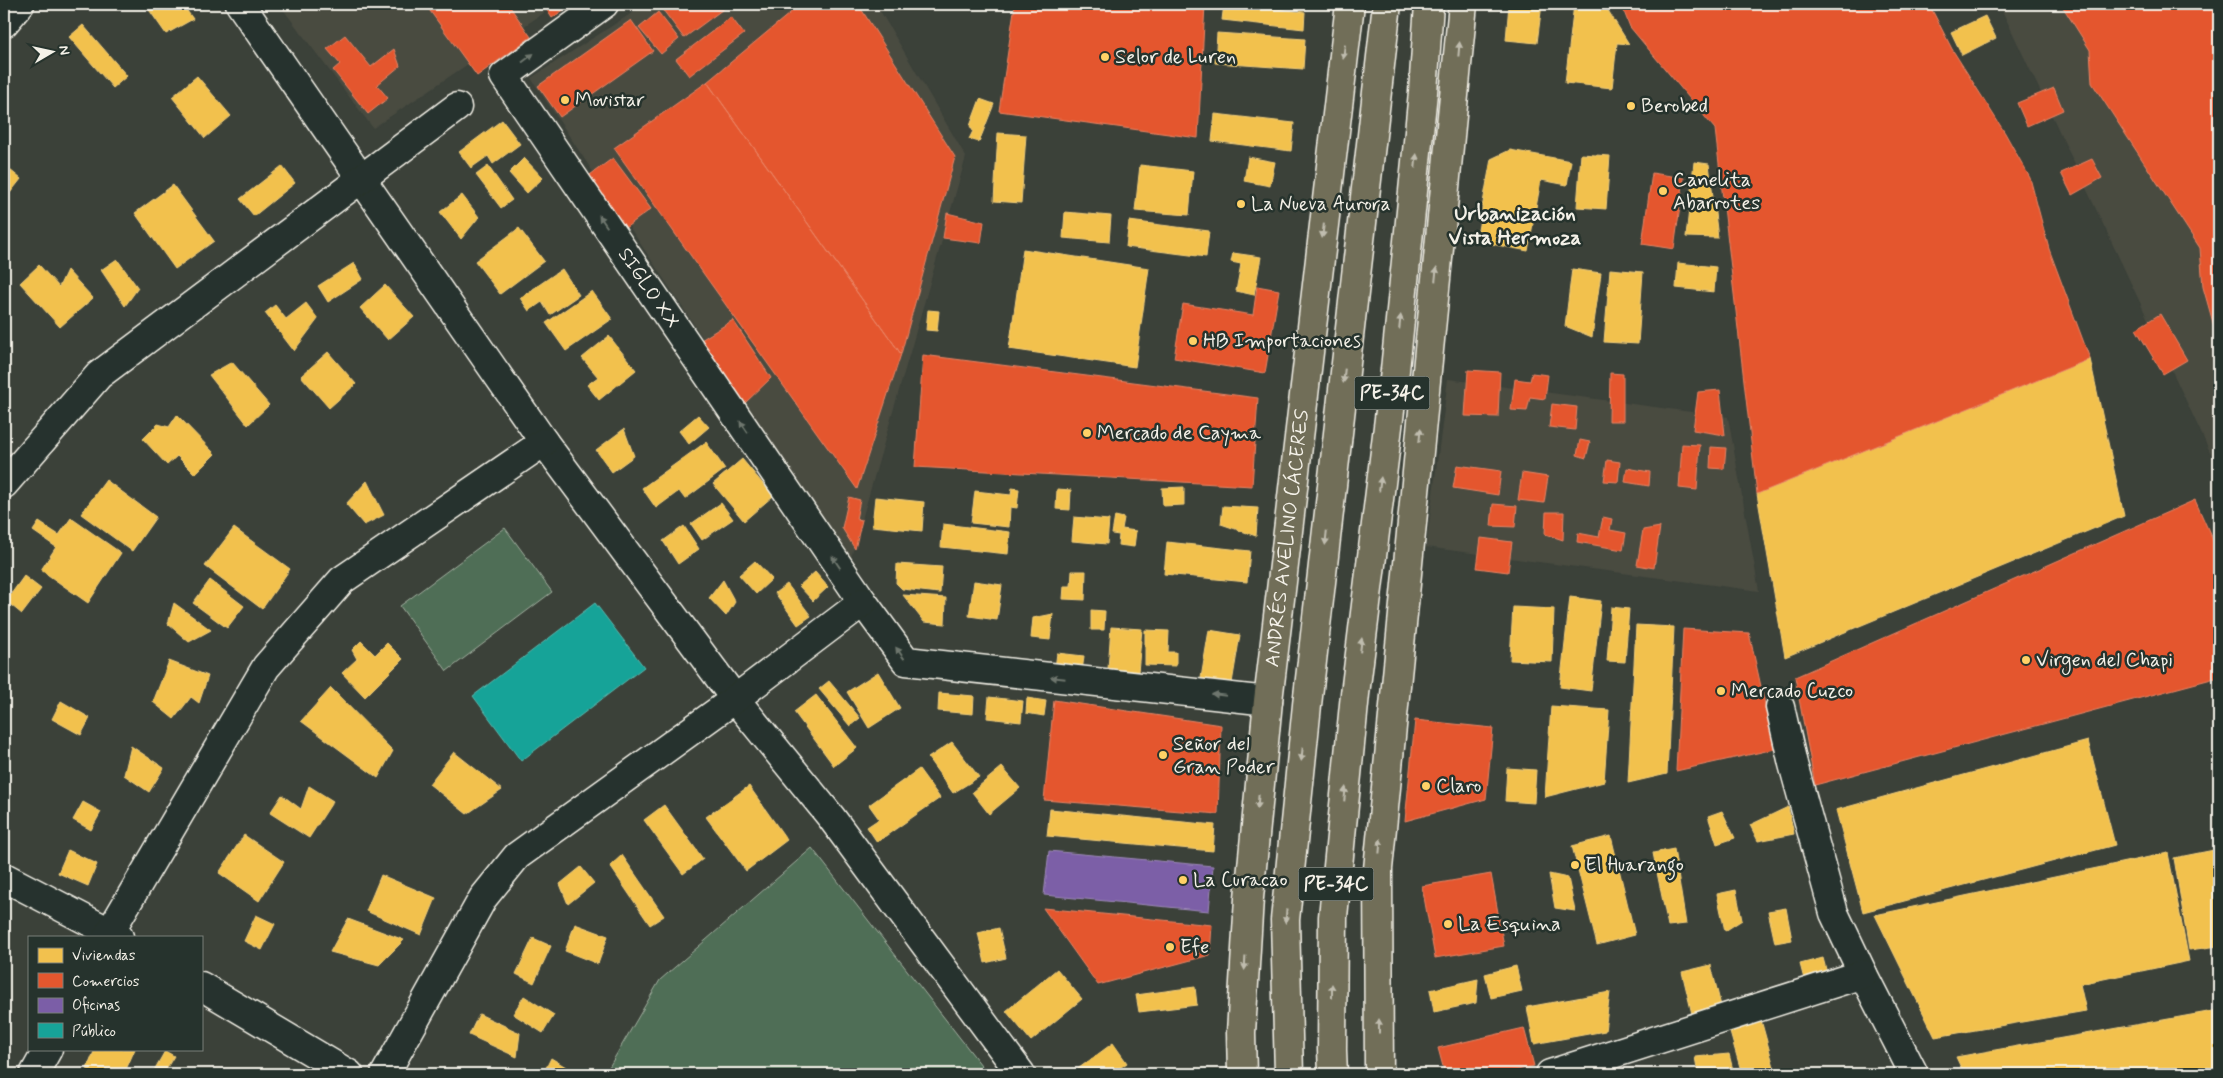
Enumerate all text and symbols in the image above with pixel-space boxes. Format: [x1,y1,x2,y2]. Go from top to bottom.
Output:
north arrow [28,28,78,78]
one-way arrow [1456,41,1464,57]
text: N [54,44,73,56]
place label: Selor de Luren [1115,44,1236,71]
one-way arrow [1340,44,1348,60]
marker: Selor de Luren [1099,51,1111,63]
one-way arrow [521,52,534,63]
place label: Movistar [575,87,645,114]
place label: Berobed [1641,93,1708,120]
marker: Movistar [559,94,571,106]
marker: Berobed [1625,100,1637,112]
one-way arrow [1412,152,1420,168]
place label: Canelita Abarrotes [1673,167,1760,217]
marker: Canelita Abarrotes [1657,185,1669,197]
place label: La Nueva Aurora [1251,191,1391,218]
marker: La Nueva Aurora [1235,198,1247,210]
district label: Urbanización Vista Hermoza [1449,200,1582,252]
one-way arrow [598,214,608,228]
one-way arrow [1319,223,1327,239]
street label: SIGLO XX [612,242,686,334]
one-way arrow [1432,265,1440,281]
one-way arrow [1396,314,1404,330]
place label: HB Importaciones [1203,328,1361,355]
marker: HB Importaciones [1187,335,1199,347]
one-way arrow [1340,368,1348,384]
road number: PE-34C [1354,376,1430,409]
street label: ANDRÉS AVELINO CÁCERES [1259,408,1316,669]
one-way arrow [740,420,749,434]
place label: Mercado de Cayma [1097,420,1262,447]
marker: Mercado de Cayma [1081,427,1093,439]
one-way arrow [1416,427,1424,443]
one-way arrow [1376,476,1384,492]
one-way arrow [1322,530,1330,546]
one-way arrow [831,555,841,568]
one-way arrow [1357,637,1365,653]
one-way arrow [895,646,905,660]
place label: Virgen del Chapi [2036,647,2173,675]
marker: Virgen del Chapi [2020,654,2032,666]
one-way arrow [1049,673,1065,681]
place label: Mercado Cuzco [1731,678,1853,705]
marker: Mercado Cuzco [1715,685,1727,697]
one-way arrow [1211,691,1227,699]
place label: Señor del Gran Poder [1173,731,1275,781]
one-way arrow [1298,746,1306,762]
marker: Señor del Gran Poder [1157,749,1169,761]
place label: Claro [1436,773,1481,800]
marker: Claro [1420,780,1432,792]
one-way arrow [1341,785,1349,801]
one-way arrow [1254,794,1262,810]
one-way arrow [1376,837,1384,853]
place label: El Huarango [1585,852,1684,881]
marker: El Huarango [1569,859,1581,871]
place label: La Curacao [1193,867,1288,894]
road number: PE-34C [1298,868,1374,901]
marker: La Curacao [1177,874,1189,886]
one-way arrow [1282,908,1290,924]
place label: La Esquina [1458,911,1561,938]
marker: La Esquina [1442,918,1454,930]
place label: Efe [1180,934,1209,961]
legend [28,936,202,1050]
marker: Efe [1164,941,1176,953]
text: Viviendas [72,946,136,966]
one-way arrow [1241,956,1249,972]
text: Comercios [72,972,140,992]
one-way arrow [1328,982,1336,998]
text: Oficinas [72,996,120,1016]
one-way arrow [1375,1017,1383,1033]
text: Público [72,1022,116,1042]

